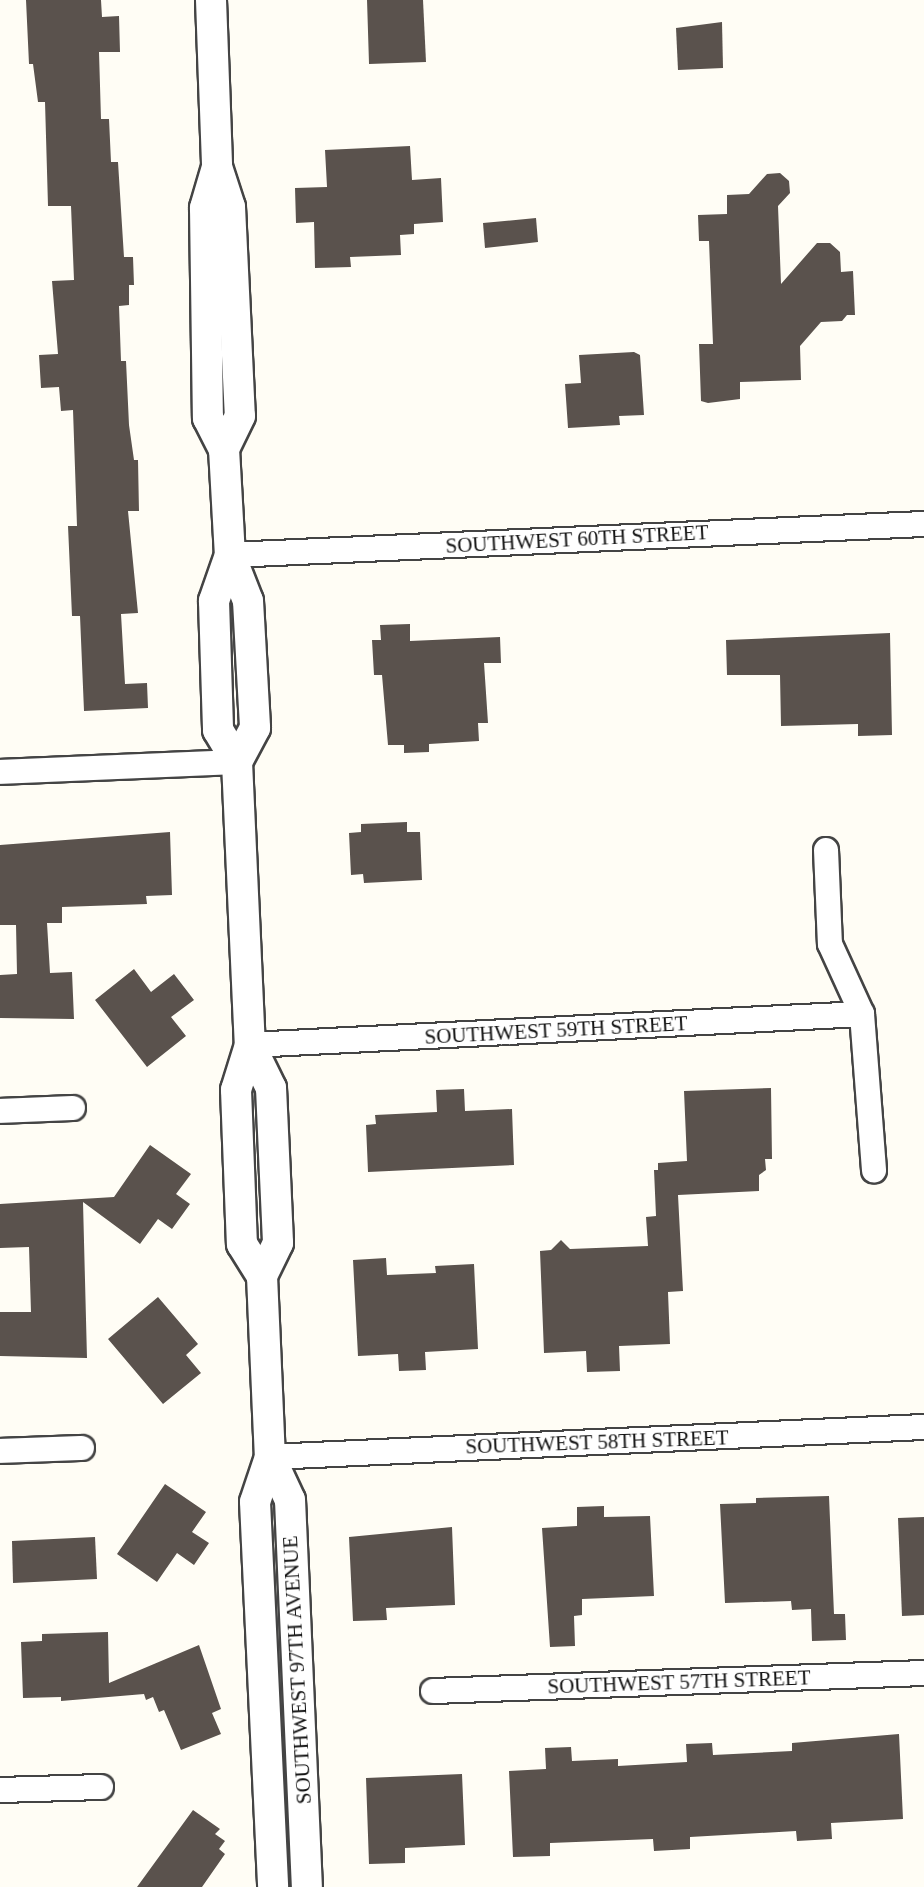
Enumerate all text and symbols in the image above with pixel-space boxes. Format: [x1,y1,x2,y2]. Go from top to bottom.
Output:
street label: SOUTHWEST 60TH STREET [445,520,709,558]
street label: SOUTHWEST 59TH STREET [424,1011,688,1049]
street label: SOUTHWEST 58TH STREET [465,1425,729,1459]
street label: SOUTHWEST 97TH AVENUE [277,1534,317,1806]
street label: SOUTHWEST 57TH STREET [547,1665,811,1699]

